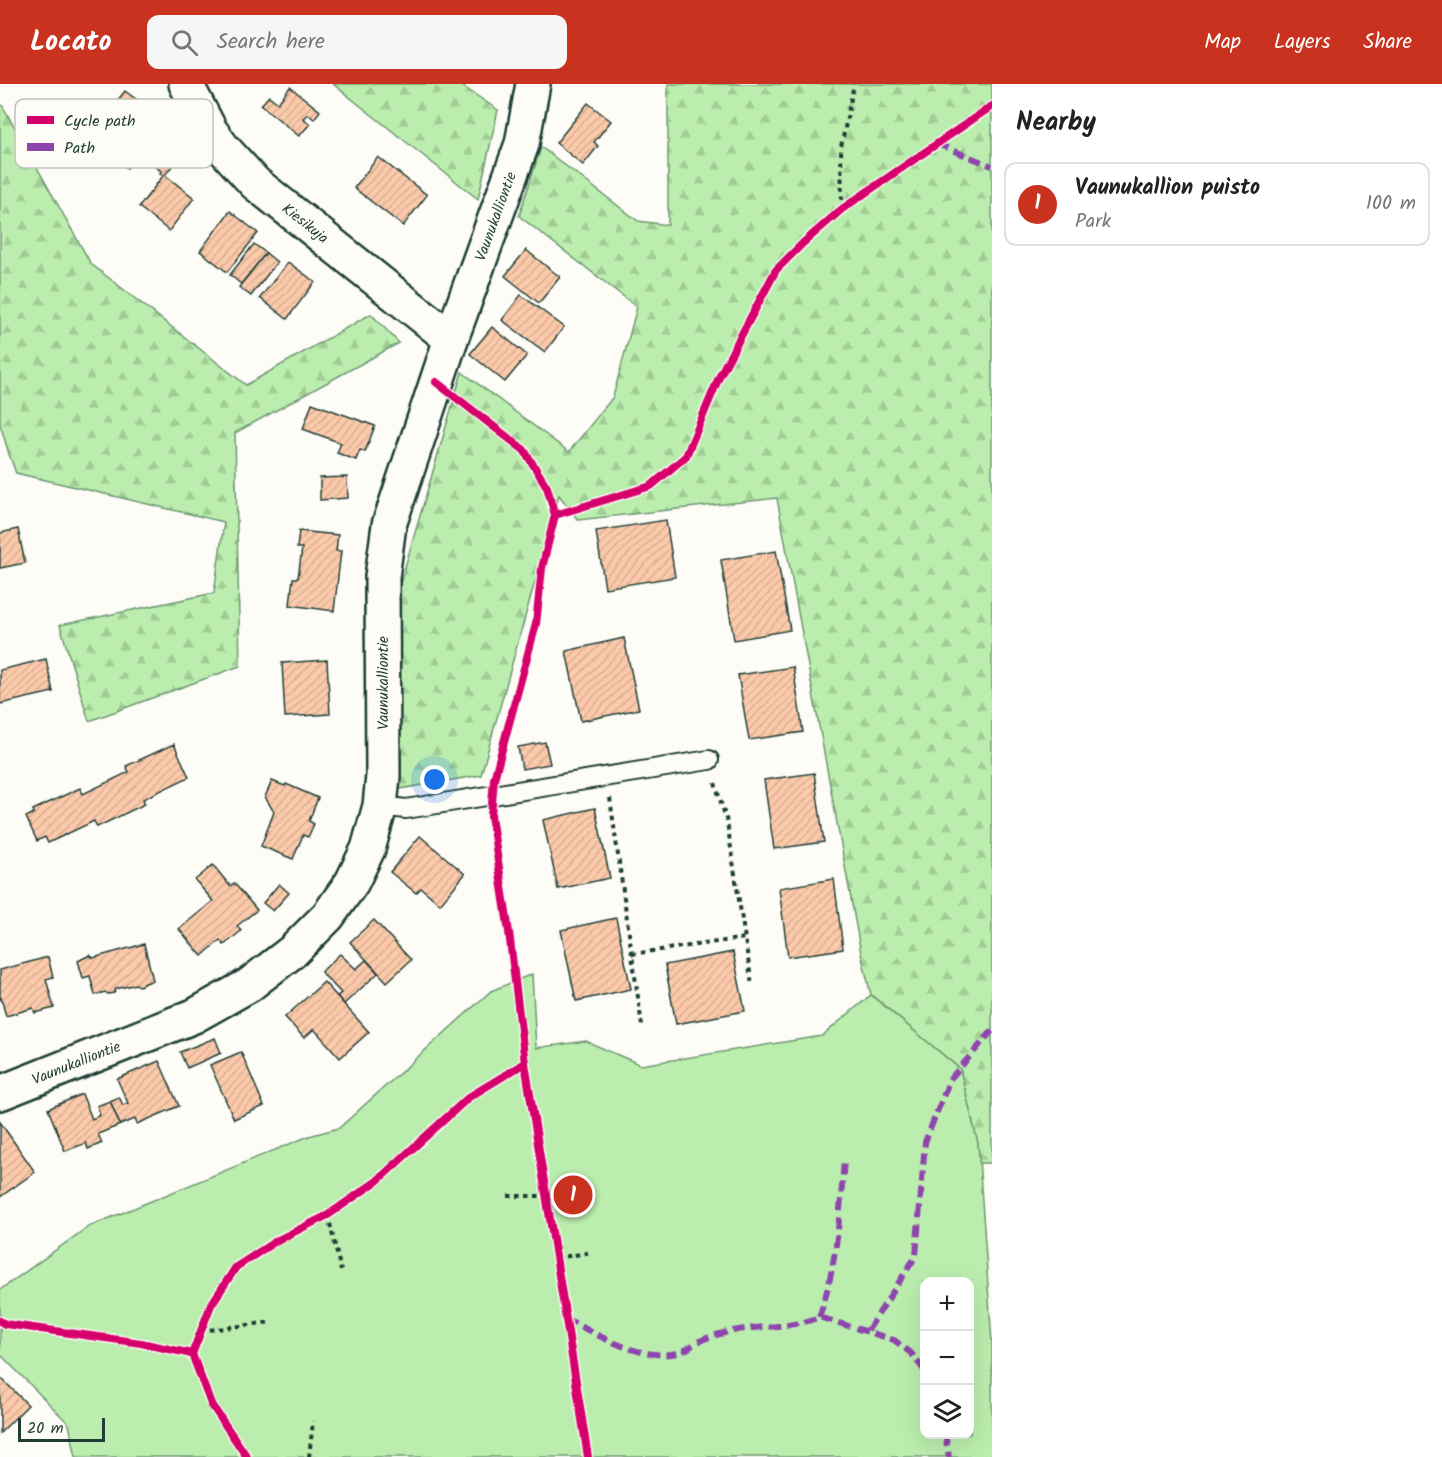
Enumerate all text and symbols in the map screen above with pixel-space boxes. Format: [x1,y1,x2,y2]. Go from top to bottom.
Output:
search box [147,15,567,69]
text: Locato [30,20,111,65]
text: Search here [216,25,325,60]
icon: search [168,26,201,59]
text: Map [1204,26,1241,59]
text: Layers [1274,26,1330,59]
text: Share [1363,26,1412,59]
legend [15,99,213,168]
text: Nearby [1016,102,1096,144]
text: Cycle path [64,109,136,134]
text: Path [64,136,95,161]
street label: Vaunukalliontie [469,169,524,265]
text: Vaunukallion puisto [1075,171,1260,206]
text: 1 [1034,188,1041,220]
text: 100 m [1366,188,1416,220]
street label: Kiesikuja [276,198,334,250]
text: Park [1075,206,1111,238]
street label: Vaunukalliontie [372,636,396,730]
your location [420,765,449,794]
street label: Vaunukalliontie [29,1035,125,1092]
pin: 1 [554,1172,592,1218]
map controls [920,1277,974,1439]
button: + [920,1277,974,1331]
button: − [920,1331,974,1385]
button: layers [920,1385,974,1439]
scale bar [18,1415,105,1442]
text: 20 m [27,1416,63,1441]

